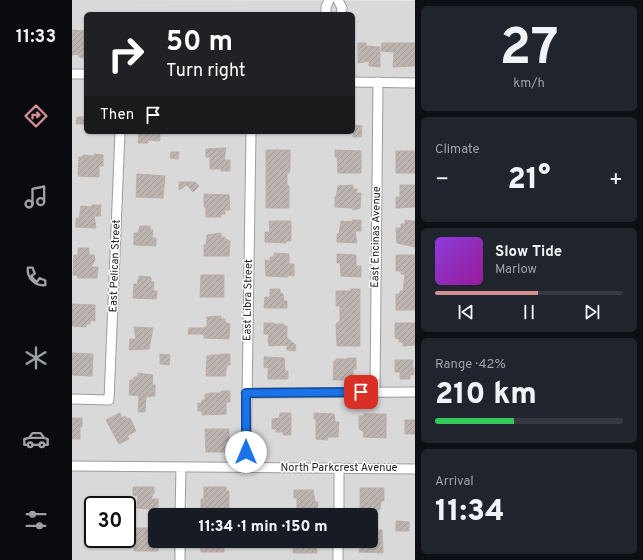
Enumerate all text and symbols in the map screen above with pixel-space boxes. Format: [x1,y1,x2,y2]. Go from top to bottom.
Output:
text: 27 [499,17,559,83]
text: 50 m [166,25,233,61]
text: 11:33 [16,26,56,49]
icon: right [100,28,152,80]
text: Turn right [166,60,246,83]
text: km/h [513,76,545,92]
icon: directions [22,102,50,130]
icon: arrive [142,104,164,126]
text: Then [100,106,134,125]
text: Climate [435,142,480,158]
text: 21° [507,162,551,199]
text: − [435,167,449,194]
text: + [609,167,623,194]
icon: music [22,183,50,211]
street label: East Encinas Avenue [368,186,384,288]
street label: East Pelican Street [106,219,124,313]
text: Slow Tide [495,243,562,262]
street label: East Libra Street [240,259,256,341]
text: Marlow [495,262,537,278]
icon: phone [22,263,50,291]
icon: previous [455,301,477,323]
icon: pause [518,301,540,323]
icon: next [581,301,603,323]
icon: climate [22,344,50,372]
text: Range · 42% [435,357,506,373]
pin [344,375,378,409]
text: 210 km [435,377,537,414]
icon: arrive [350,381,372,403]
icon: car [22,425,50,453]
position arrow [225,431,267,473]
street label: North Parkcrest Avenue [281,461,398,475]
text: Arrival [435,474,474,490]
text: 11:34 [435,494,504,531]
speed limit sign: 30 [84,496,136,548]
icon: filters [22,506,50,534]
text: 11:34 · 1 min · 150 m [199,518,327,537]

